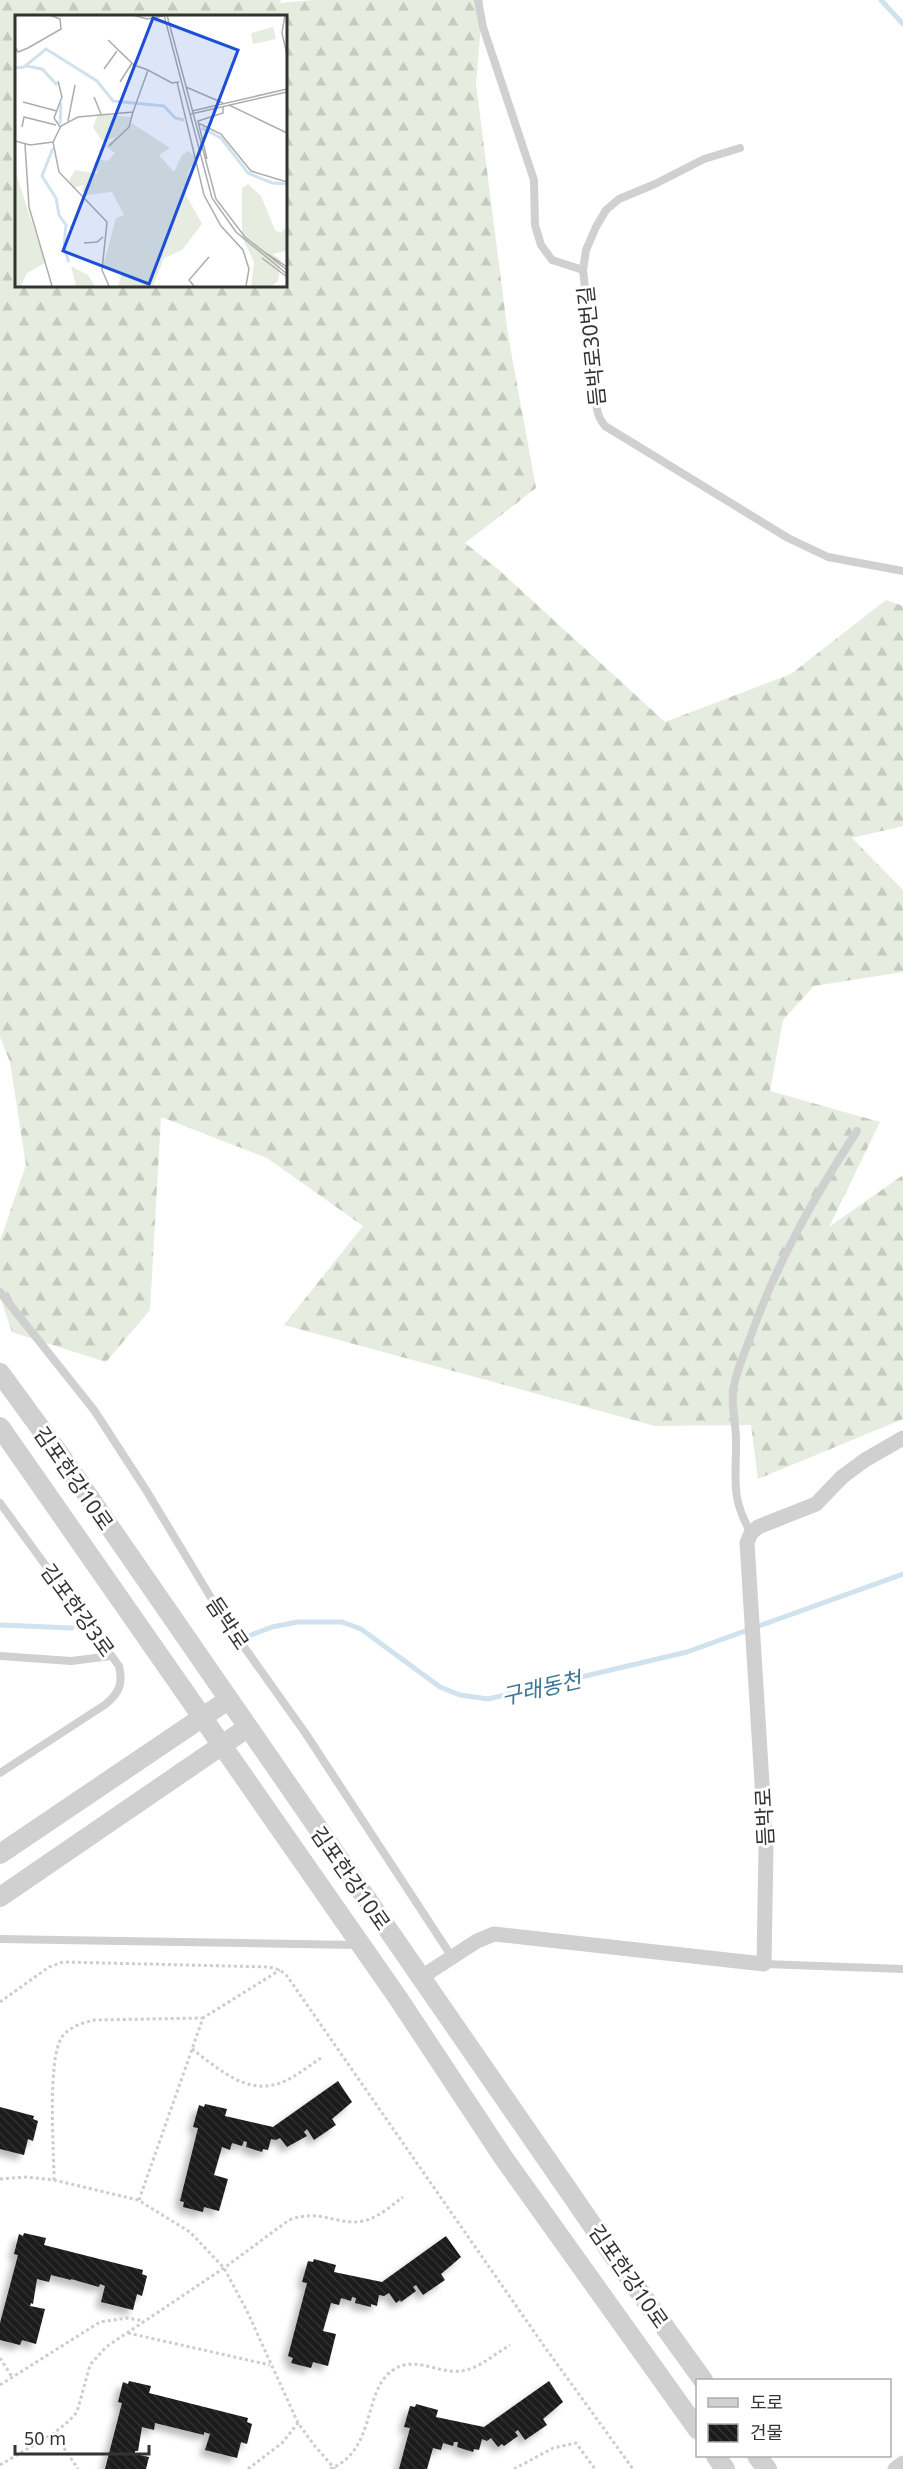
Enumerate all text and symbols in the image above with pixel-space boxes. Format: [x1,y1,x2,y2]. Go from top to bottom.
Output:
inset map [15,15,286,286]
street label: 듬박로30번길 [571,285,611,407]
street label: 김포한강10로 [28,1421,120,1535]
street label: 김포한강3로 [35,1558,121,1662]
street label: 듬박로 [200,1591,256,1655]
water label: 구래동천 [498,1663,587,1711]
street label: 듬박로 [749,1787,779,1847]
street label: 김포한강10로 [305,1821,397,1935]
street label: 김포한강10로 [583,2219,675,2333]
legend [696,2379,891,2457]
text: 도로 [750,2390,783,2414]
scale bar [15,2418,148,2456]
text: 건물 [750,2420,783,2444]
text: 50 m [24,2426,66,2450]

